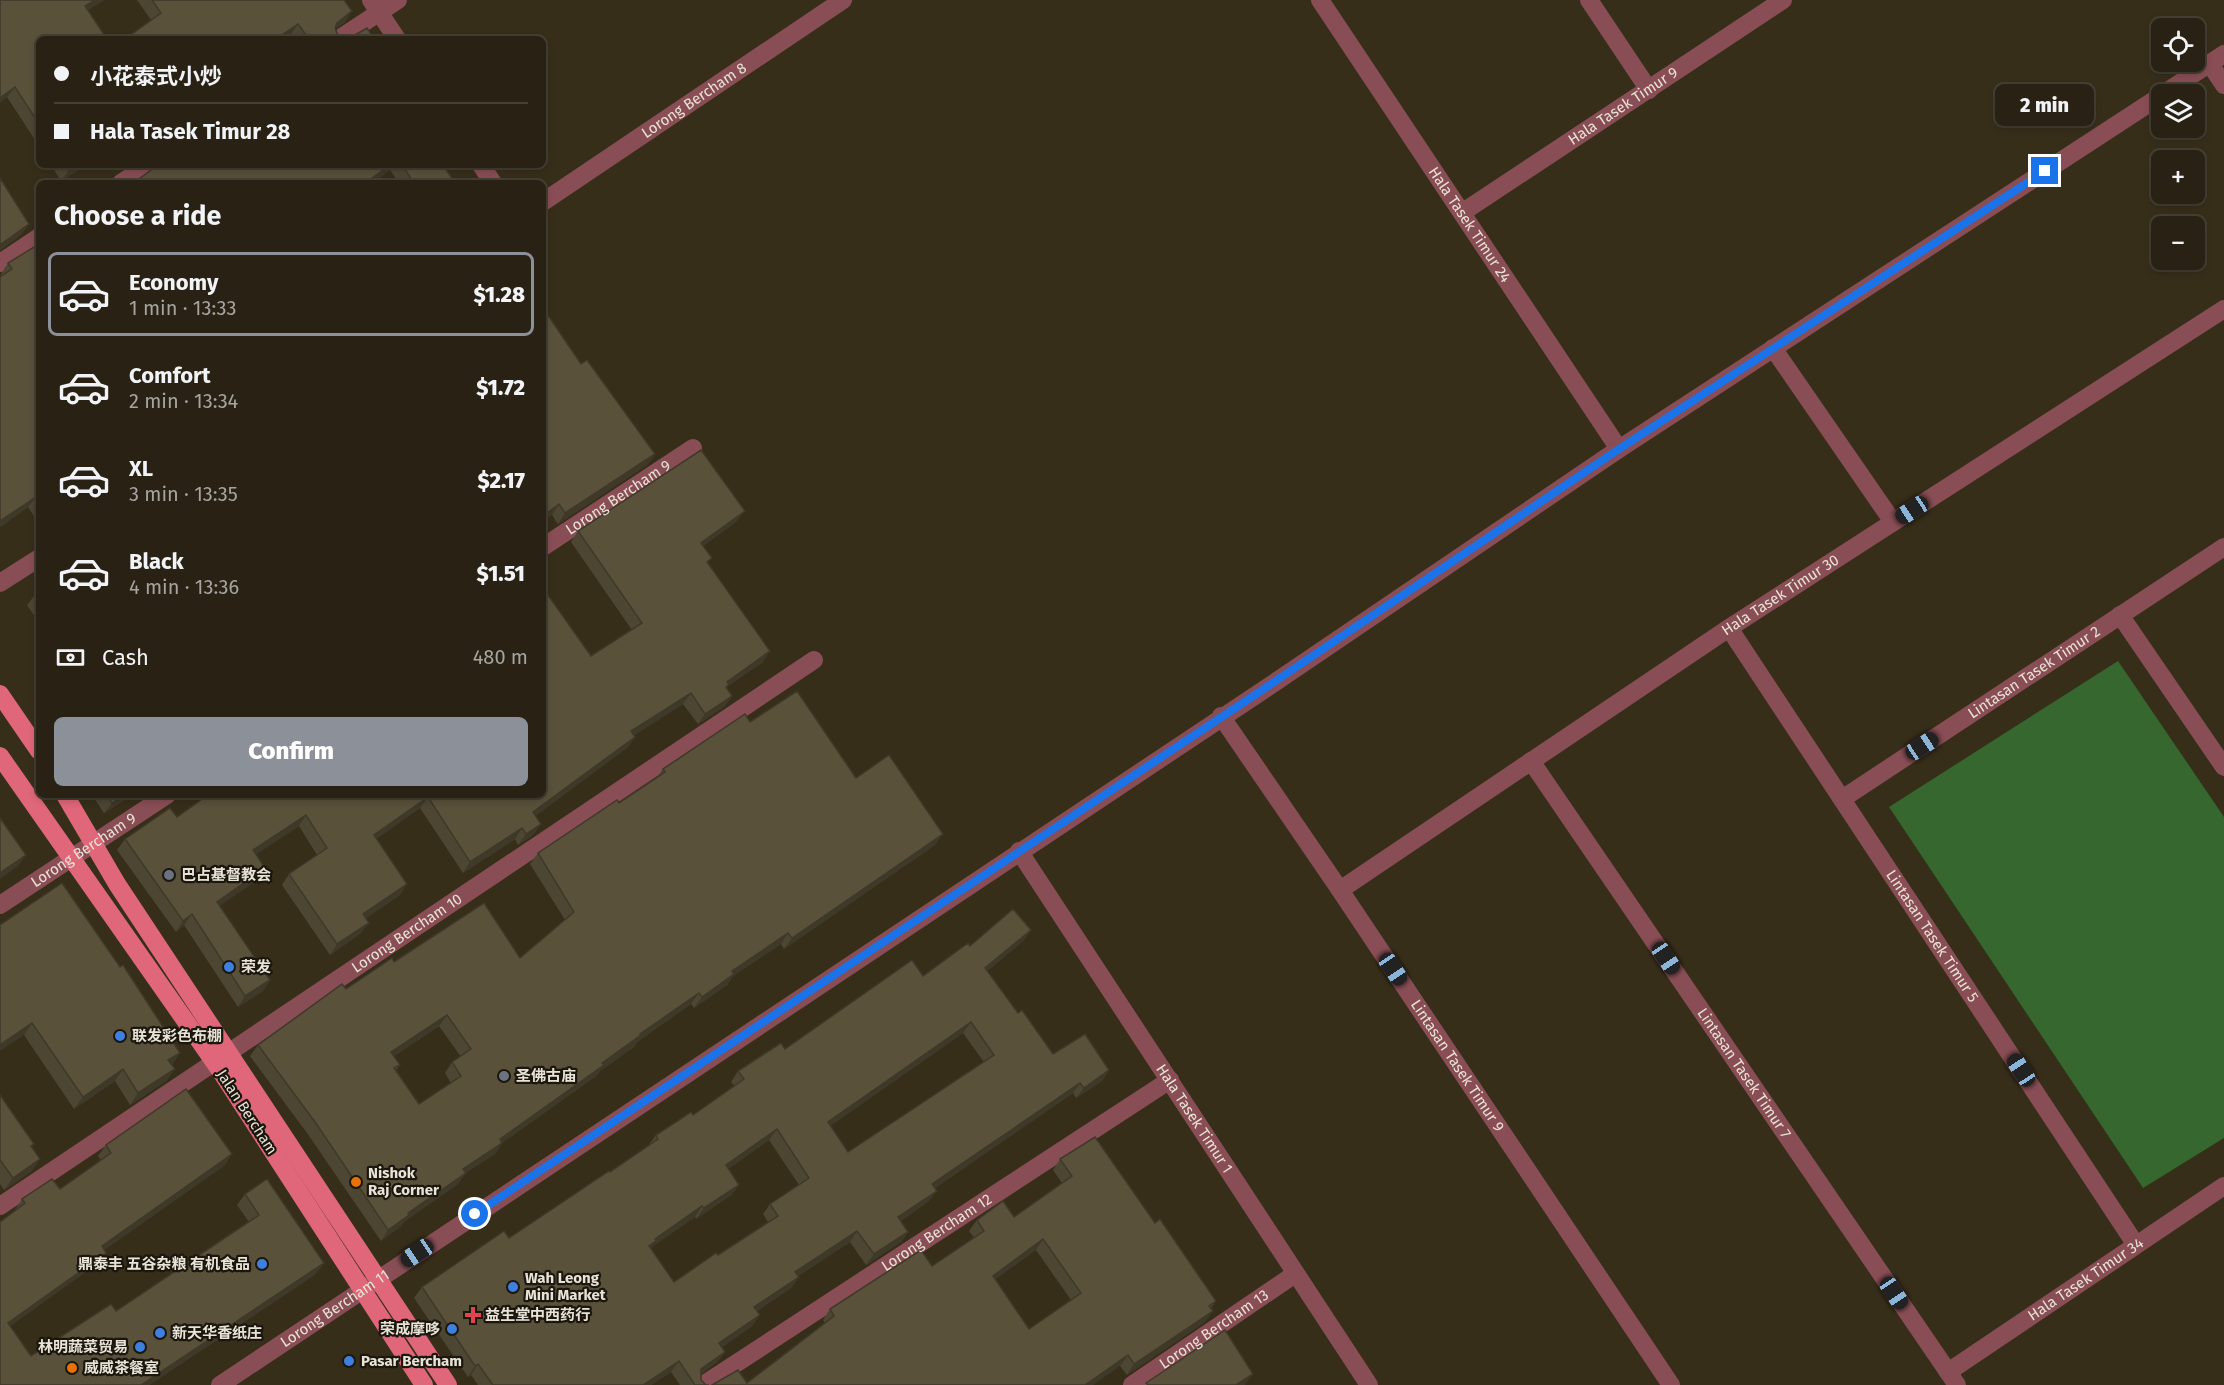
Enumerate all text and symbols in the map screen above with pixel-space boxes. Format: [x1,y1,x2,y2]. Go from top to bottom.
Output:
map controls [2151,18,2205,270]
button: locate [2151,18,2205,72]
street label: Lorong Bercham 8 [638,59,750,142]
text: 小花泰式小炒 [90,63,222,90]
street label: Hala Tasek Timur 9 [1565,63,1681,149]
callout: 2 min [1996,84,2094,126]
button: layers [2151,84,2205,138]
text: 2 min [2020,93,2069,117]
text: Hala Tasek Timur 28 [90,118,290,145]
button: + [2151,150,2205,204]
route end [2031,157,2058,184]
street label: Hala Tasek Timur 24 [1425,164,1515,286]
text: Choose a ride [54,200,221,232]
button: − [2151,216,2205,270]
icon: car [57,267,111,321]
text: Economy [129,269,218,296]
text: $1.28 [473,281,525,308]
text: 1 min · 13:33 [129,296,236,320]
icon: car [57,360,111,414]
text: Comfort [129,362,210,389]
text: $1.72 [476,374,525,401]
text: 2 min · 13:34 [129,389,238,413]
icon: car [57,453,111,507]
text: XL [129,455,153,482]
street label: Lorong Bercham 9 [562,456,674,539]
text: $2.17 [478,467,525,494]
text: 3 min · 13:35 [129,482,238,506]
car [1892,493,1932,527]
icon: car [57,546,111,600]
text: Black [129,548,184,575]
street label: Hala Tasek Timur 30 [1718,551,1842,639]
text: $1.51 [477,560,525,587]
text: 4 min · 13:36 [129,575,239,599]
street label: Lintasan Tasek Timur 2 [1965,622,2103,722]
icon: cash [54,641,87,674]
text: Cash [102,644,149,671]
text: 480 m [473,645,528,669]
button: Confirm [54,717,528,786]
car [1902,729,1942,763]
street label: Lorong Bercham 9 [28,809,140,891]
place label: 巴占基督教会 [181,866,271,884]
street label: Lintasan Tasek Timur 5 [1882,867,1982,1005]
marker: 巴占基督教会 [162,868,176,882]
street label: Lorong Bercham 10 [348,890,466,976]
car [1648,938,1684,978]
car [1375,949,1411,989]
place label: 荣发 [241,958,271,976]
marker: 荣发 [222,960,236,974]
street label: Lintasan Tasek Timur 9 [1407,996,1508,1135]
street label: Lintasan Tasek Timur 7 [1693,1005,1795,1142]
place label: 联发彩色布棚 [132,1027,222,1045]
marker: 联发彩色布棚 [113,1029,127,1043]
car [2004,1050,2038,1090]
street label: Hala Tasek Timur 1 [1152,1061,1237,1176]
street label: Jalan Bercham [213,1066,281,1158]
place label: 圣佛古庙 [516,1067,576,1085]
marker: 圣佛古庙 [497,1069,511,1083]
place label: Nishok Raj Corner [368,1164,440,1199]
marker: Nishok Raj Corner [349,1175,363,1189]
street label: Lorong Bercham 12 [878,1190,995,1275]
route start [461,1200,488,1227]
street label: Hala Tasek Timur 34 [2024,1234,2147,1325]
car [397,1235,437,1271]
place label: 鼎泰丰 五谷杂粮 有机食品 [78,1255,250,1273]
marker: 鼎泰丰 五谷杂粮 有机食品 [255,1257,269,1271]
street label: Lorong Bercham 11 [277,1266,393,1351]
place label: Wah Leong Mini Market [525,1269,606,1304]
car [1876,1273,1912,1313]
marker: Wah Leong Mini Market [506,1280,520,1294]
street label: Lorong Bercham 13 [1156,1286,1272,1373]
place label: 益生堂中西药行 [485,1306,590,1324]
marker: 益生堂中西药行 [466,1308,480,1322]
place label: 荣成摩哆 [380,1320,440,1338]
marker: 荣成摩哆 [445,1322,459,1336]
place label: 新天华香纸庄 [172,1324,262,1342]
marker: 新天华香纸庄 [153,1326,167,1340]
place label: 林明蔬菜贸易 [38,1338,128,1356]
marker: 林明蔬菜贸易 [133,1340,147,1354]
place label: Pasar Bercham [361,1352,462,1370]
marker: Pasar Bercham [342,1354,356,1368]
place label: 威威茶餐室 [84,1359,159,1377]
marker: 威威茶餐室 [65,1361,79,1375]

